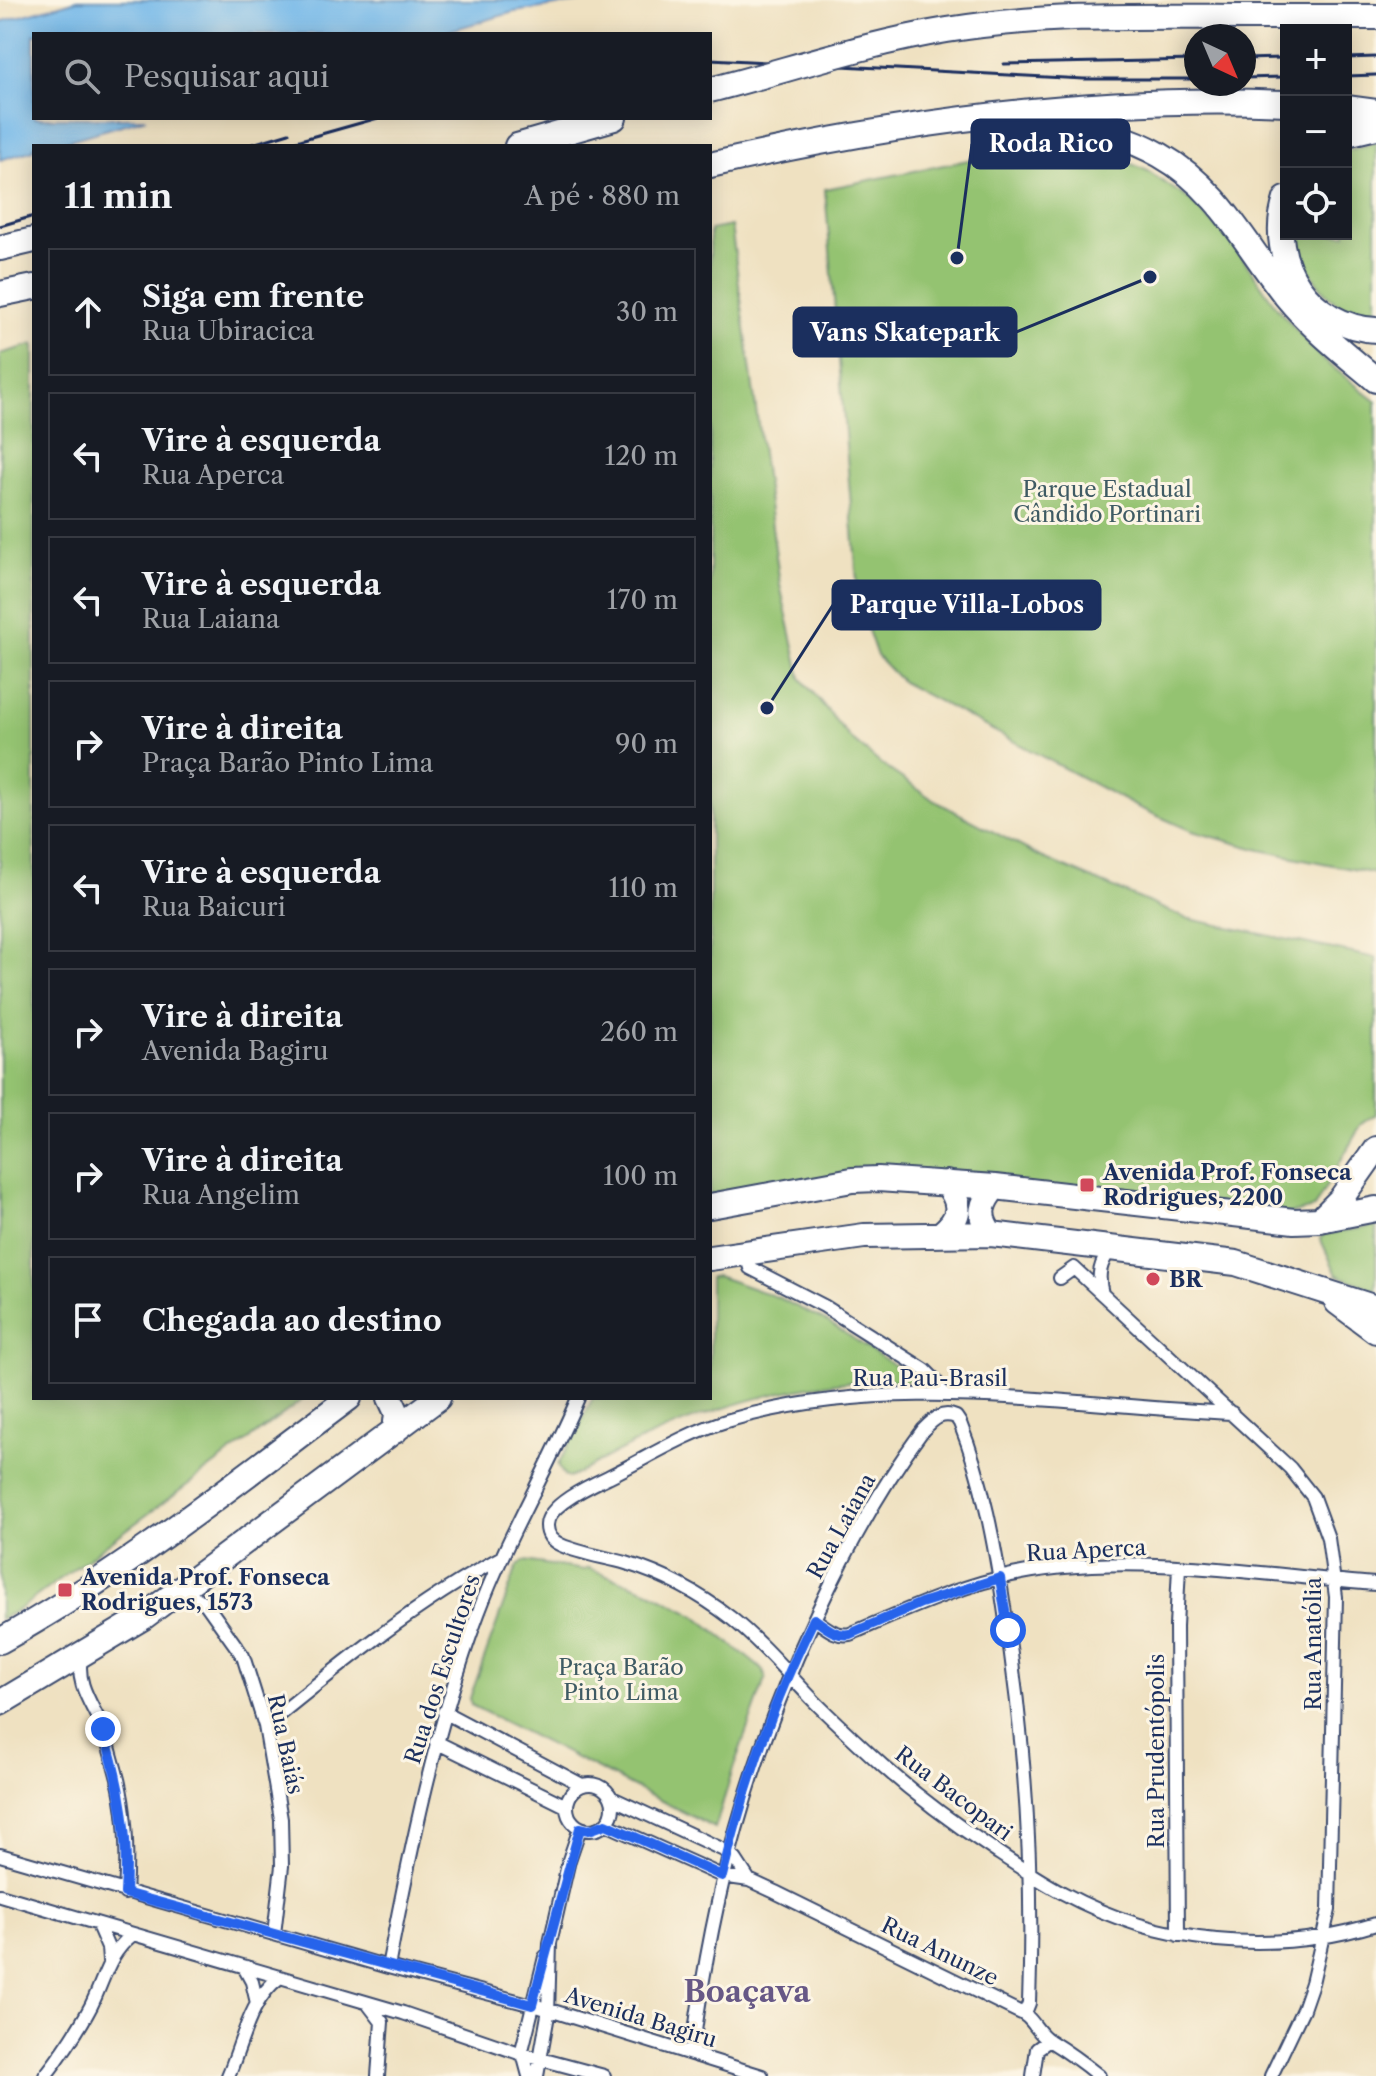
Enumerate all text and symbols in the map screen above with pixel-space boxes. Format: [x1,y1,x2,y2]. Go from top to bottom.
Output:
north arrow [1184,24,1256,96]
map controls [1280,24,1352,240]
button: + [1280,24,1352,96]
search box [32,32,712,120]
icon: search [60,54,104,98]
text: Pesquisar aqui [124,58,329,95]
button: − [1280,96,1352,168]
callout: Roda Rico [972,120,1129,168]
text: Roda Rico [989,129,1113,158]
button: locate [1280,168,1352,240]
text: 11 min [64,175,172,217]
text: A pé · 880 m [525,180,680,212]
text: Siga em frente [142,278,364,315]
icon: ahead [66,290,110,334]
text: 30 m [616,296,678,328]
callout: Vans Skatepark [794,308,1016,356]
text: Rua Ubiracica [142,315,315,347]
text: Vans Skatepark [809,318,1001,347]
text: Vire à esquerda [142,422,381,459]
icon: left [66,434,110,478]
text: 120 m [604,440,678,472]
text: Rua Aperca [142,459,284,491]
park label: Parque Estadual Cândido Portinari [1013,476,1201,528]
text: Vire à esquerda [142,566,381,603]
icon: left [66,578,110,622]
callout: Parque Villa-Lobos [833,581,1100,629]
text: 170 m [607,584,678,616]
text: Parque Villa-Lobos [850,590,1084,619]
text: Rua Laiana [142,603,280,635]
text: Vire à direita [142,710,343,747]
icon: right [66,722,110,766]
text: 90 m [615,728,678,760]
text: Praça Barão Pinto Lima [142,747,434,779]
text: Vire à esquerda [142,854,381,891]
icon: left [66,866,110,910]
text: 110 m [609,872,678,904]
text: Rua Baicuri [142,891,286,923]
text: Vire à direita [142,998,343,1035]
icon: right [66,1010,110,1054]
text: 260 m [600,1016,678,1048]
text: Avenida Bagiru [142,1035,328,1067]
text: Vire à direita [142,1142,343,1179]
icon: right [66,1154,110,1198]
place label: Avenida Prof. Fonseca Rodrigues, 2200 [1102,1159,1352,1211]
text: 100 m [603,1160,678,1192]
marker: Avenida Prof. Fonseca Rodrigues, 2200 [1078,1176,1096,1194]
text: Rua Angelim [142,1179,300,1211]
place label: BR [1169,1266,1203,1293]
marker: BR [1144,1270,1162,1288]
icon: arrive [66,1298,110,1342]
text: Chegada ao destino [142,1302,442,1339]
street label: Rua Pau-Brasil [853,1365,1008,1392]
street label: Rua Laiana [801,1468,882,1584]
street label: Rua Aperca [1025,1534,1147,1567]
place label: Avenida Prof. Fonseca Rodrigues, 1573 [80,1564,330,1616]
street label: Rua dos Escultores [399,1571,486,1767]
street label: Rua Anatólia [1300,1577,1327,1711]
marker: Avenida Prof. Fonseca Rodrigues, 1573 [56,1581,74,1599]
route start [990,1612,1026,1648]
park label: Praça Barão Pinto Lima [558,1654,684,1706]
street label: Rua Prudentópolis [1143,1654,1170,1848]
street label: Rua Baiás [262,1692,309,1797]
route end [85,1711,121,1747]
street label: Rua Bacopari [890,1740,1018,1846]
street label: Rua Anunze [877,1911,1003,1991]
district label: Boaçava [683,1973,811,2010]
street label: Avenida Bagiru [561,1981,720,2053]

